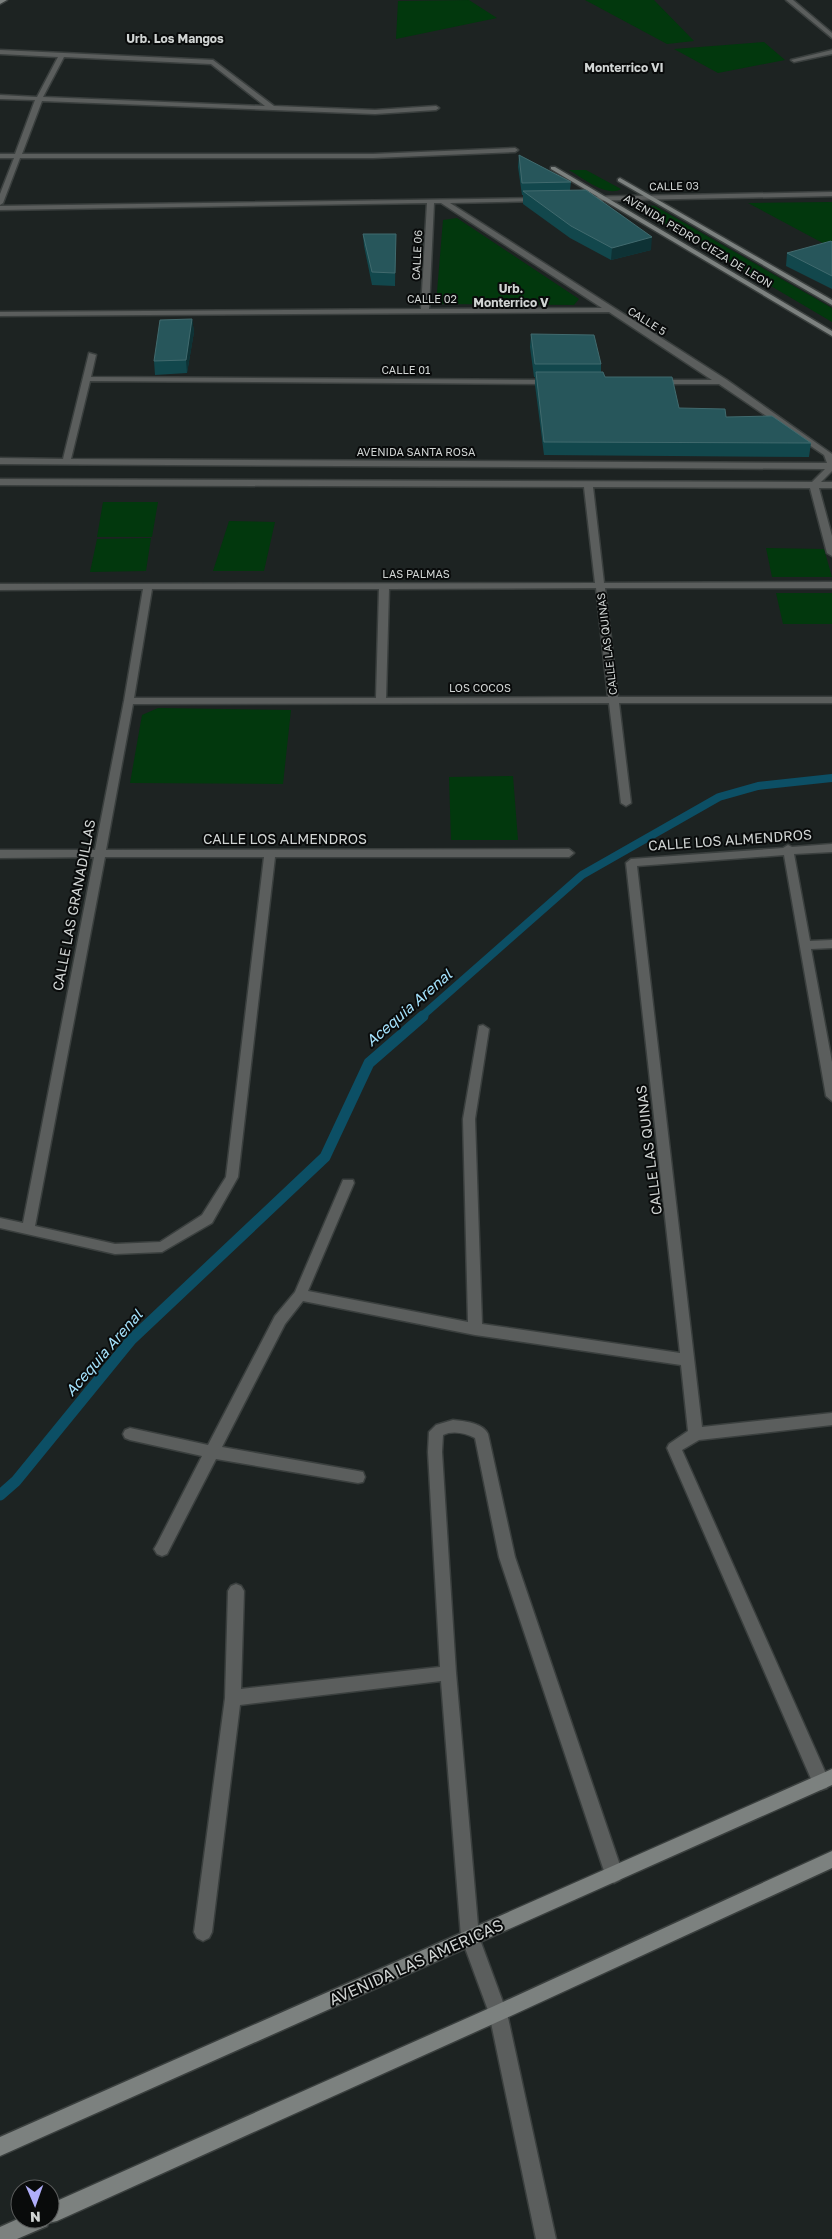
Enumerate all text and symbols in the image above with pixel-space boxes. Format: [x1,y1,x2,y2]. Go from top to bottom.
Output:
district label: Urb. Los Mangos [126,31,224,46]
district label: Monterrico VI [584,60,664,75]
street label: CALLE 03 [649,179,699,192]
street label: AVENIDA PEDRO CIEZA DE LEON [622,191,775,290]
street label: CALLE 06 [409,229,424,280]
district label: Urb. Monterrico V [473,281,549,310]
street label: CALLE 02 [407,292,457,305]
street label: CALLE 5 [626,304,669,337]
street label: CALLE 01 [382,363,430,376]
street label: AVENIDA SANTA ROSA [357,445,476,458]
street label: LAS PALMAS [382,567,450,580]
street label: CALLE LAS QUINAS [594,592,619,696]
street label: LOS COCOS [449,681,511,694]
street label: CALLE LAS GRANADILLAS [49,818,98,992]
street label: CALLE LOS ALMENDROS [648,825,812,854]
street label: CALLE LOS ALMENDROS [203,830,367,847]
water label: Acequia Arenal [362,964,456,1050]
street label: CALLE LAS QUINAS [632,1084,665,1216]
water label: Acequia Arenal [61,1305,146,1399]
street label: AVENIDA LAS AMERICAS [326,1915,506,2009]
north arrow [10,2179,60,2229]
text: N [30,2209,41,2226]

